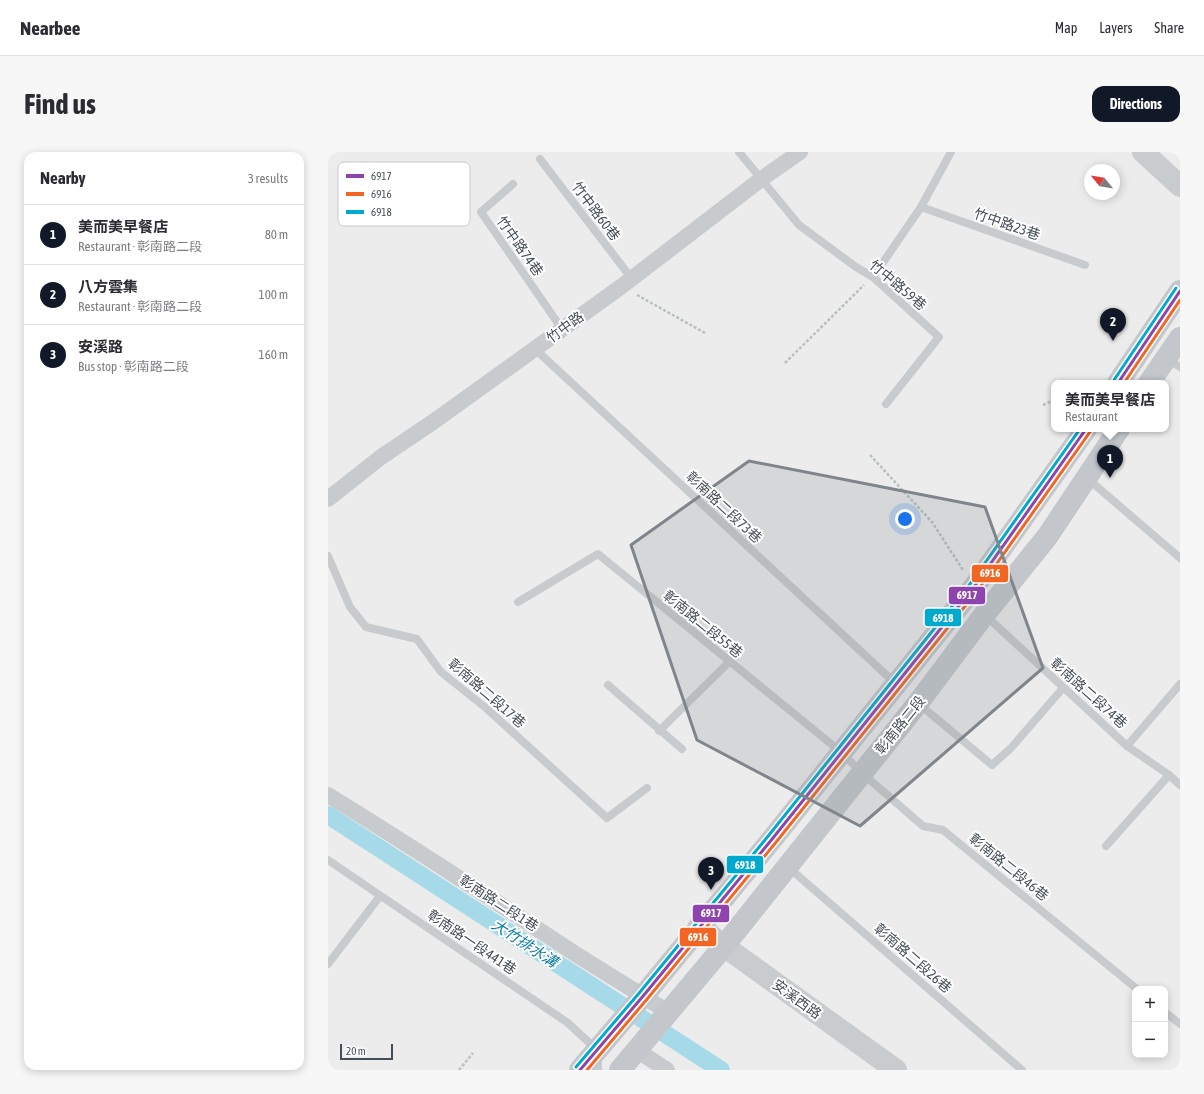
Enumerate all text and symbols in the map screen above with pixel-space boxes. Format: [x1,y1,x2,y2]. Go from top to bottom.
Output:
text: Nearbee [20,17,80,39]
text: Map [1055,20,1077,36]
text: Layers [1099,20,1132,36]
text: Share [1154,20,1184,36]
button: Directions [1092,86,1180,122]
text: Find us [24,88,96,120]
legend [338,162,470,226]
north arrow [1084,164,1120,200]
text: Nearby [40,168,86,188]
text: 6917 [371,170,392,182]
text: 3 results [248,171,288,186]
street label: 竹中路60巷 [569,179,623,243]
text: 6916 [371,188,392,200]
street label: 竹中路23巷 [972,205,1042,243]
text: 6918 [371,206,392,218]
street label: 竹中路74巷 [494,213,546,279]
text: 美而美早餐店 [78,218,168,235]
text: 1 [50,227,56,242]
text: 80 m [265,227,288,242]
text: Restaurant · 彰南路二段 [78,239,202,254]
street label: 竹中路59巷 [866,257,930,313]
text: 八方雲集 [78,278,138,295]
text: 2 [50,287,56,302]
text: 100 m [259,287,288,302]
text: Restaurant · 彰南路二段 [78,299,202,314]
street label: 竹中路 [543,308,587,346]
pin: 2 [1100,308,1126,341]
text: 安溪路 [78,338,123,355]
text: 3 [50,347,56,362]
text: 160 m [259,347,288,362]
text: Bus stop · 彰南路二段 [78,359,189,374]
popup [1051,380,1169,432]
text: 美而美早餐店 [1065,391,1155,408]
text: Restaurant [1065,409,1118,424]
pin: 1 [1097,445,1123,478]
street label: 彰南路二段73巷 [683,468,765,546]
your location [895,509,915,529]
line badge: 6916 [971,564,1009,583]
text: 6916 [980,567,1000,579]
line badge: 6917 [948,586,986,605]
street label: 彰南路二段55巷 [660,587,746,661]
text: 6917 [957,589,977,601]
line badge: 6918 [924,608,962,627]
text: 6918 [933,612,953,624]
street label: 彰南路二段17巷 [445,655,529,731]
street label: 彰南路二段74巷 [1048,655,1130,731]
street label: 彰南路二段 [872,693,928,757]
street label: 彰南路二段46巷 [966,830,1052,904]
line badge: 6918 [726,855,764,874]
pin: 3 [698,857,724,890]
text: 6918 [735,859,755,871]
street label: 彰南路二段1巷 [457,872,541,934]
line badge: 6917 [692,904,730,923]
street label: 彰南路一段441巷 [425,906,519,978]
text: 6917 [701,907,721,919]
water label: 大竹排水溝 [489,915,563,972]
street label: 彰南路二段26巷 [871,920,955,996]
line badge: 6916 [679,927,717,947]
text: 6916 [688,931,708,943]
street label: 安溪西路 [770,976,824,1022]
map controls [1132,986,1168,1058]
button: + [1132,986,1168,1022]
button: − [1132,1022,1168,1058]
scale bar [340,1042,393,1061]
text: 20 m [346,1045,366,1057]

